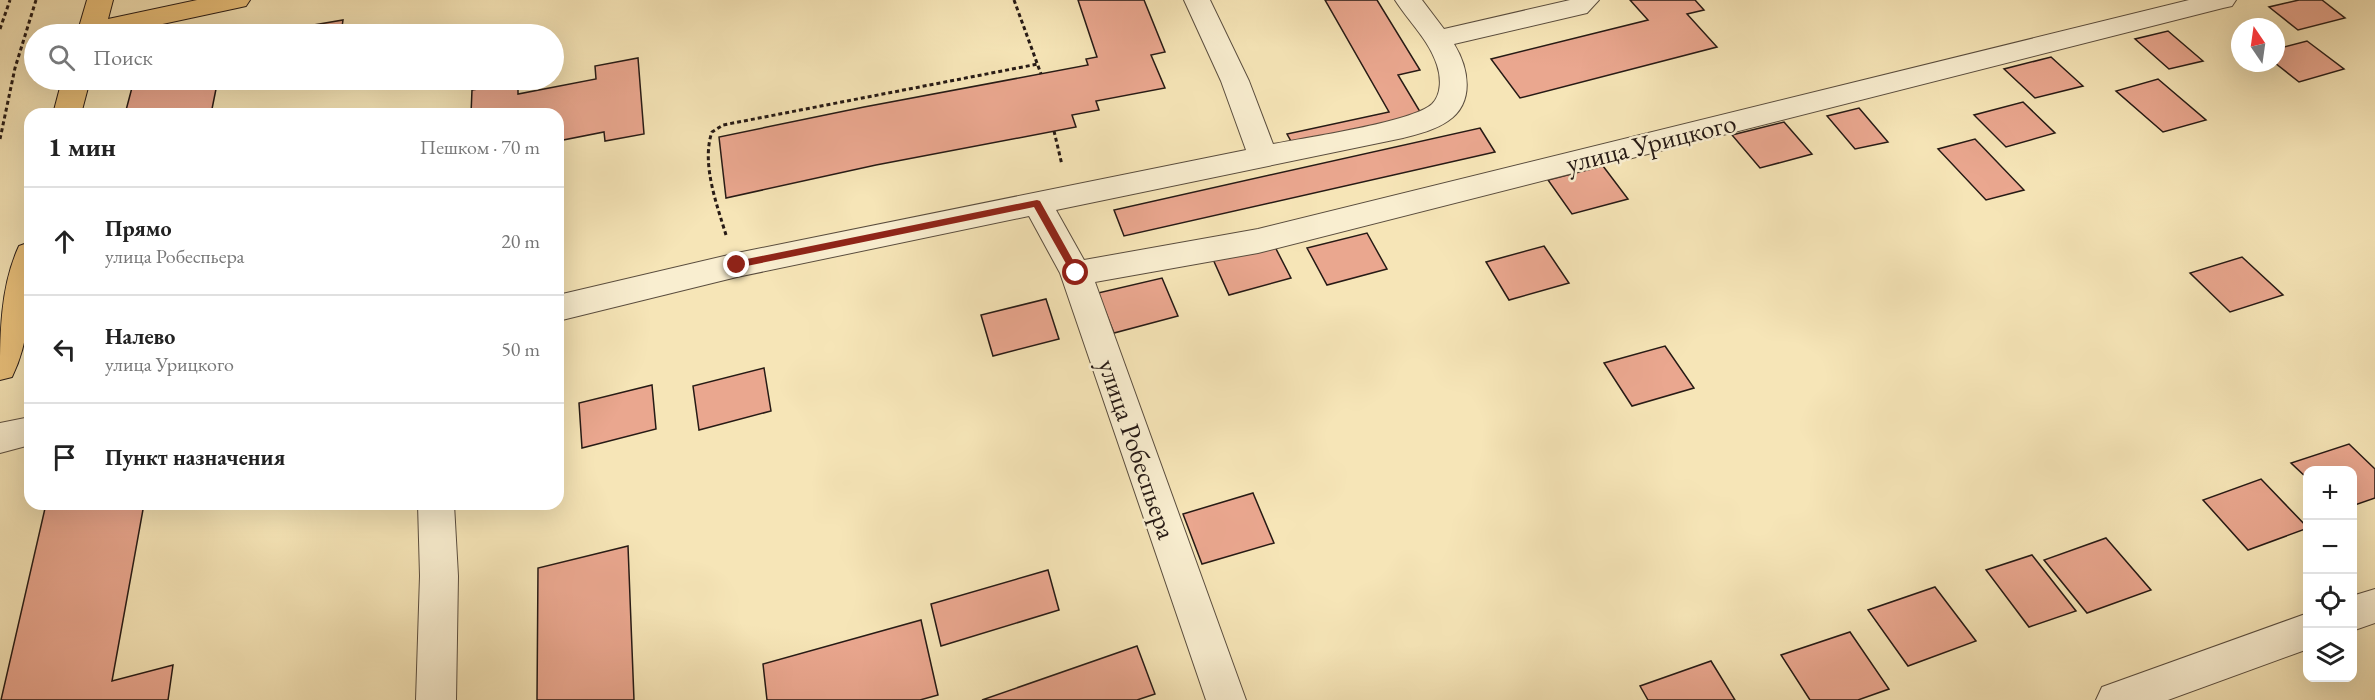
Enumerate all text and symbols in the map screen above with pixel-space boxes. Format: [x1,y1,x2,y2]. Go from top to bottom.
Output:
north arrow [2231,18,2285,72]
search box [24,24,564,90]
icon: search [45,41,78,74]
text: Поиск [93,43,153,72]
street label: улица Урицкого [1562,104,1740,181]
text: 1 мин [48,130,116,164]
text: Пешком · 70 m [420,134,540,160]
text: Прямо [105,214,172,243]
icon: ahead [48,225,81,258]
text: 20 m [501,228,540,254]
text: улица Робеспьера [105,243,244,269]
route end [723,251,749,277]
route start [1062,259,1088,285]
text: Налево [105,322,175,351]
icon: left [48,333,81,366]
text: 50 m [501,336,540,362]
text: улица Урицкого [105,351,234,377]
street label: улица Робеспьера [1090,354,1185,544]
icon: arrive [48,441,81,474]
text: Пункт назначения [105,443,285,472]
map controls [2303,466,2357,682]
button: + [2303,466,2357,520]
button: − [2303,520,2357,574]
button: locate [2303,574,2357,628]
button: layers [2303,628,2357,682]

